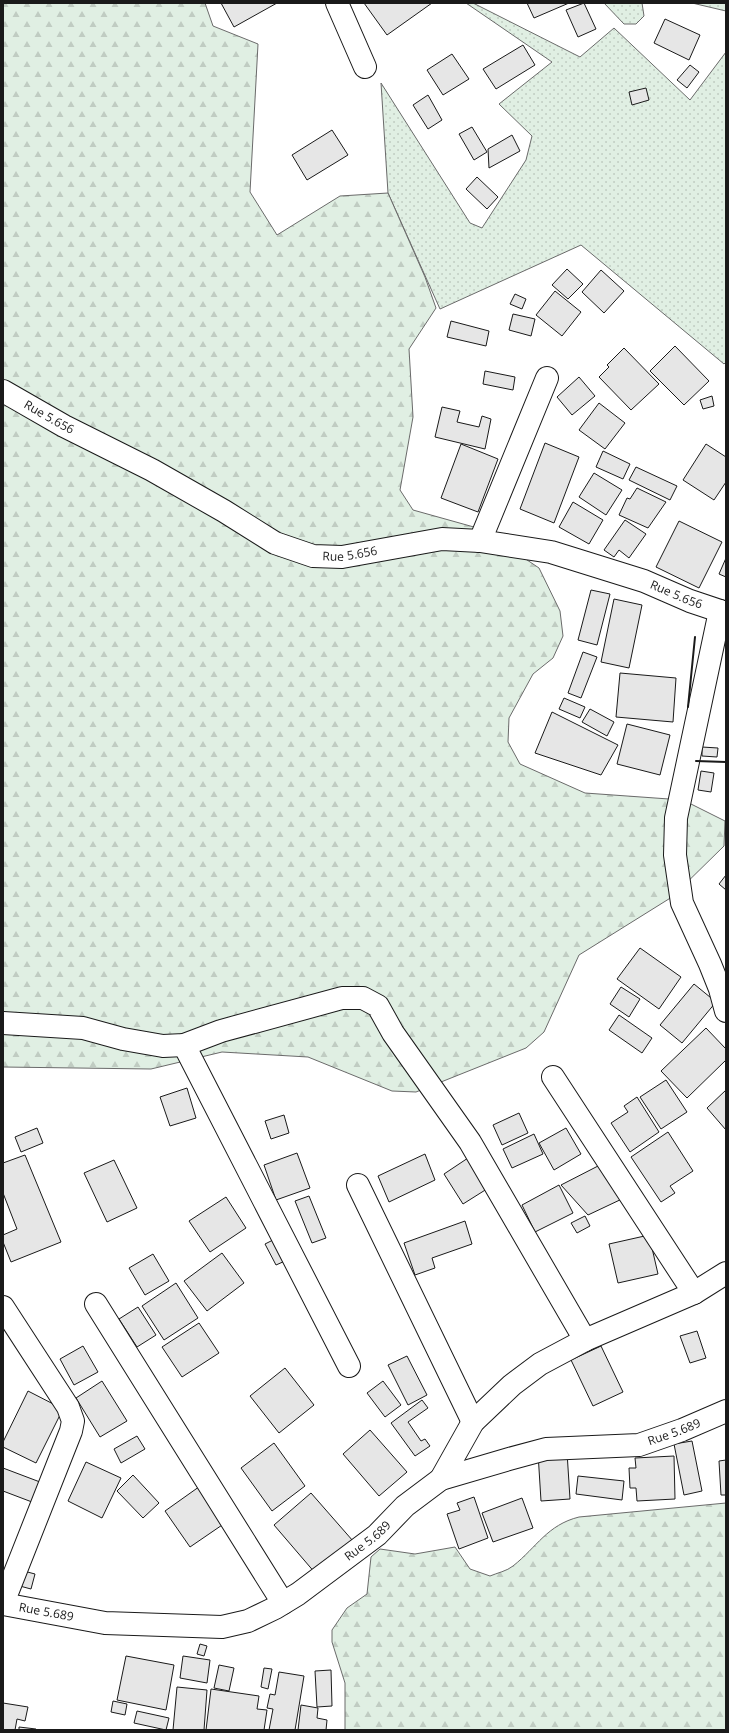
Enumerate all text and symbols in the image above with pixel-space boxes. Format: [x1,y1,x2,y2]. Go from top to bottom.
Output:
street label: Rue 5.656 [21,396,77,438]
street label: Rue 5.656 [322,542,379,565]
street label: Rue 5.656 [648,576,705,613]
street label: Rue 5.689 [645,1414,703,1449]
street label: Rue 5.689 [341,1517,394,1565]
street label: Rue 5.689 [18,1598,75,1625]

